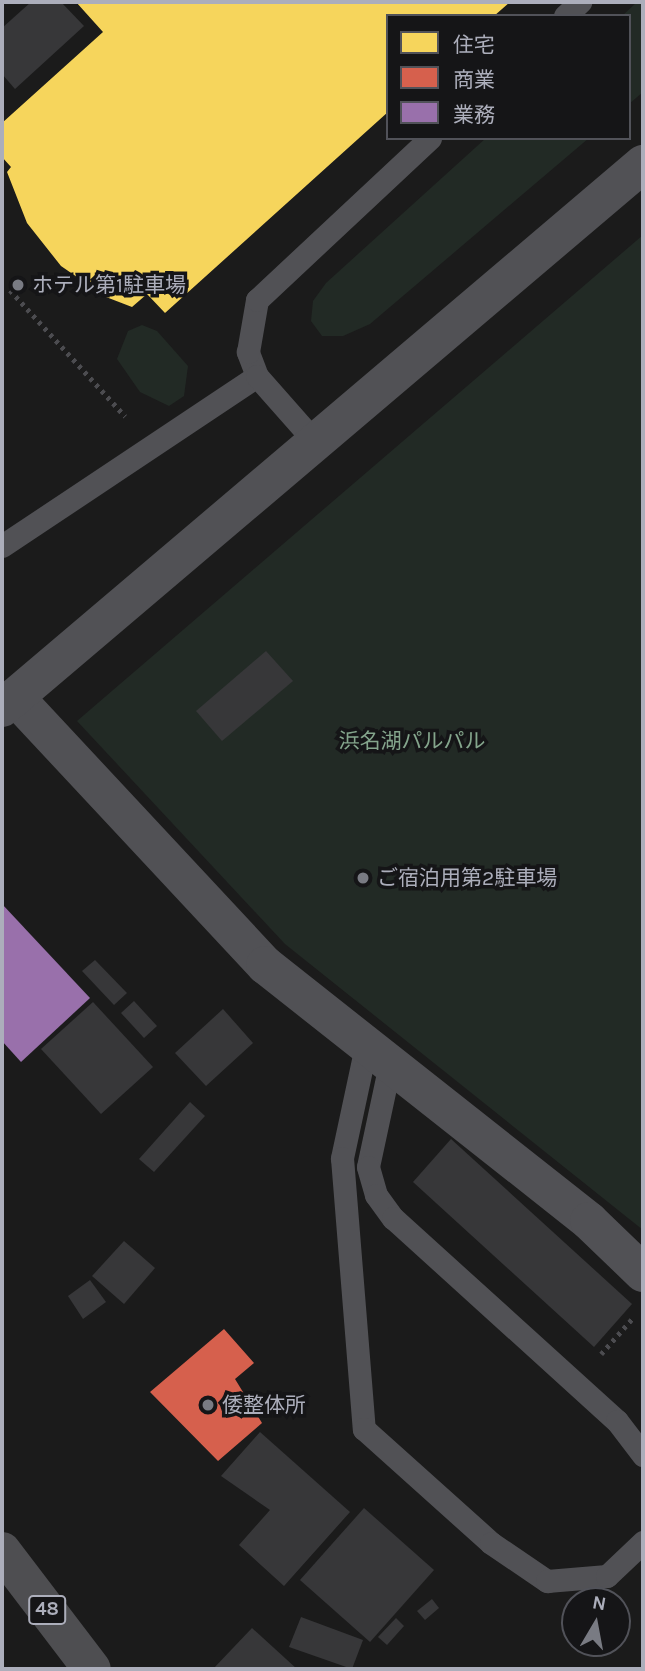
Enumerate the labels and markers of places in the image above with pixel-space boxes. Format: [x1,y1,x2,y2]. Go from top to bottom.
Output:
place label: ホテル第1駐車場 [32,272,186,298]
marker: ホテル第1駐車場 [10,277,26,293]
place label: ご宿泊用第2駐車場 [377,865,557,891]
marker: ご宿泊用第2駐車場 [355,870,371,886]
place label: 倭整体所 [222,1392,306,1418]
marker: 倭整体所 [200,1397,216,1413]

